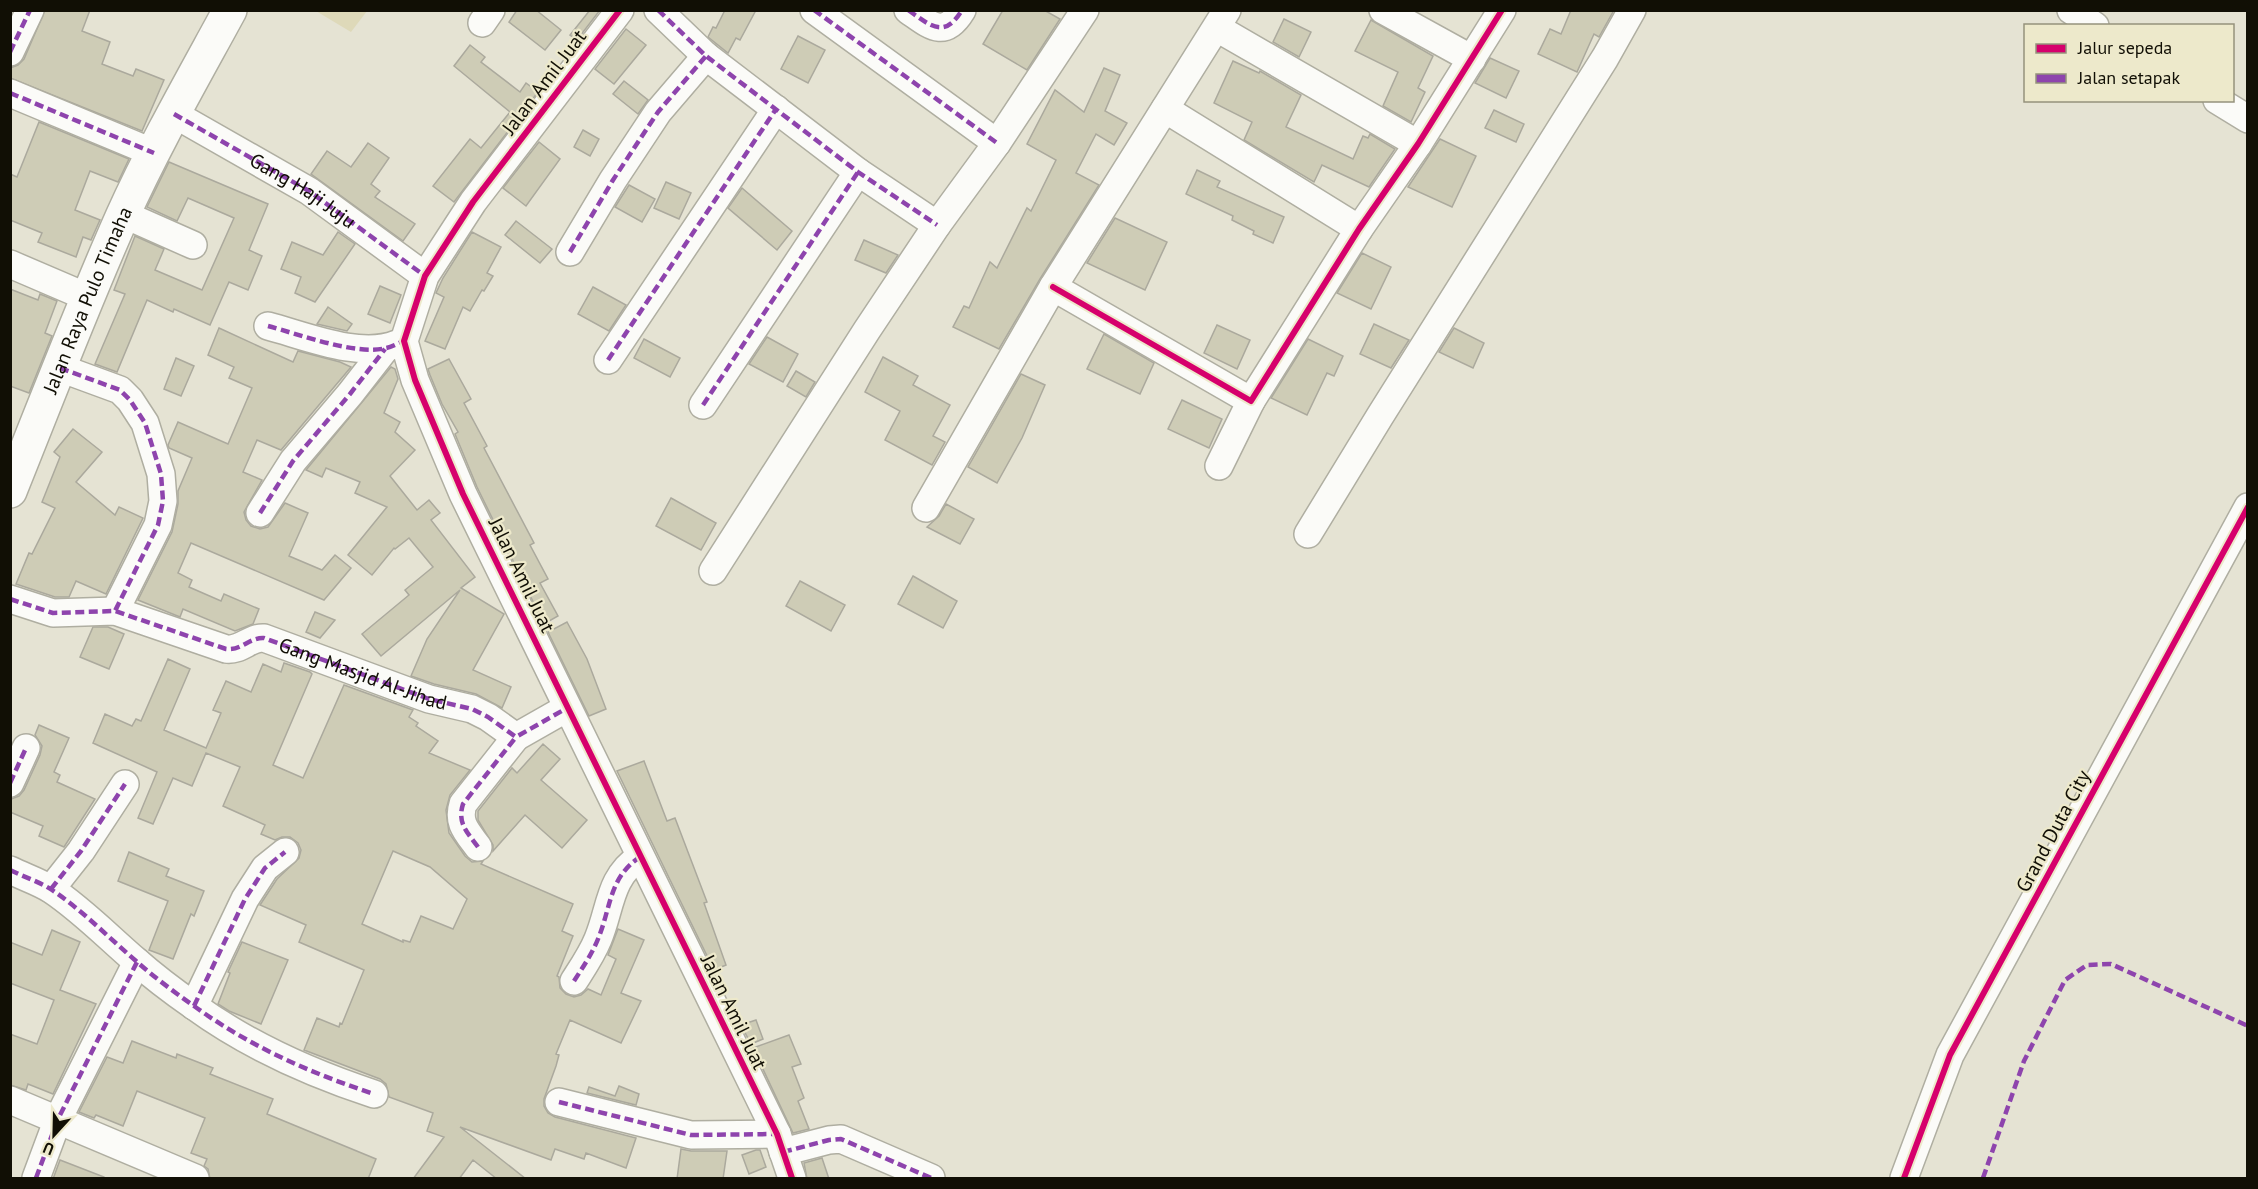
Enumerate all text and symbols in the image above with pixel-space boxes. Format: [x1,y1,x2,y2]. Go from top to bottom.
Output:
street label: Jalan Amil Juat [495,24,592,141]
legend [2024,24,2234,102]
text: Jalur sepeda [2077,36,2172,59]
text: Jalan setapak [2077,66,2180,89]
street label: Gang Haji Juju [245,147,361,234]
street label: Jalan Raya Pulo Timaha [37,202,138,398]
street label: Jalan Amil Juat [482,512,561,637]
street label: Gang Masjid Al-Jihad [275,632,449,716]
street label: Grand Duta City [2010,765,2096,897]
street label: Jalan Amil Juat [694,949,773,1074]
north arrow [24,1105,84,1165]
text: U [40,1138,57,1160]

